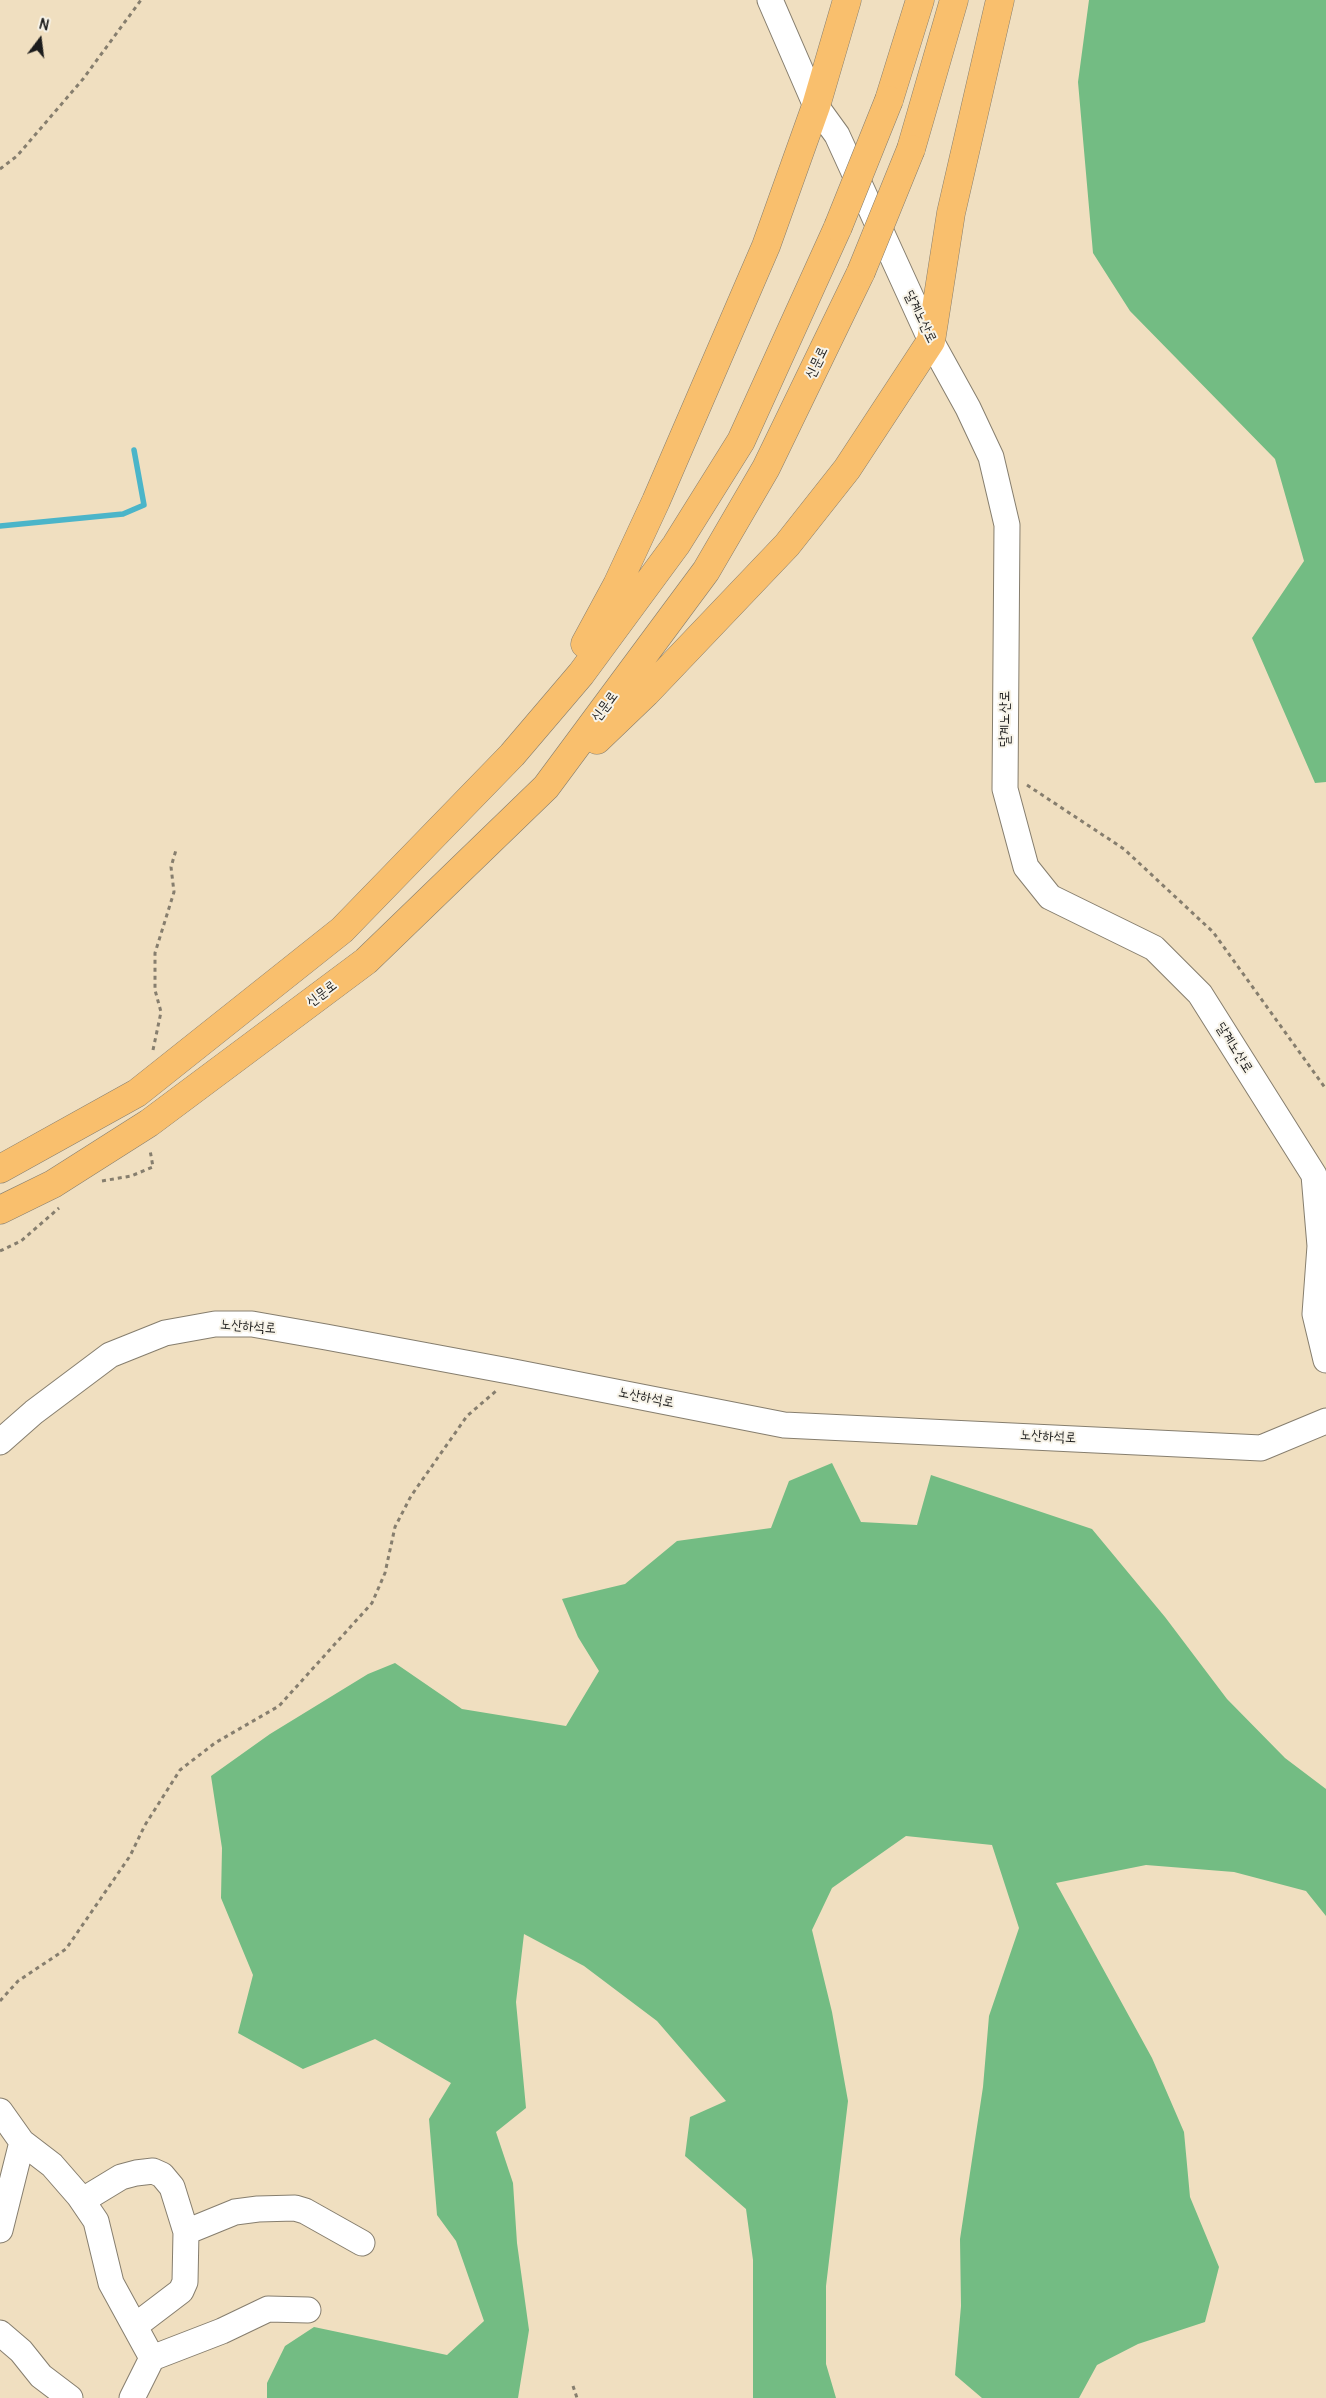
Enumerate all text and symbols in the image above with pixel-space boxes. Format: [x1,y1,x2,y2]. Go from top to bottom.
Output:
north arrow [15,15,65,65]
text: N [37,16,51,34]
street label: 달계노산로 [900,288,940,346]
street label: 신문로 [802,344,832,382]
street label: 신문로 [588,688,622,726]
street label: 달계노산로 [997,691,1013,747]
street label: 신문로 [303,977,341,1011]
street label: 달계노산로 [1212,1020,1256,1076]
street label: 노산하석로 [219,1317,277,1337]
street label: 노산하석로 [617,1384,675,1412]
street label: 노산하석로 [1019,1427,1077,1447]

